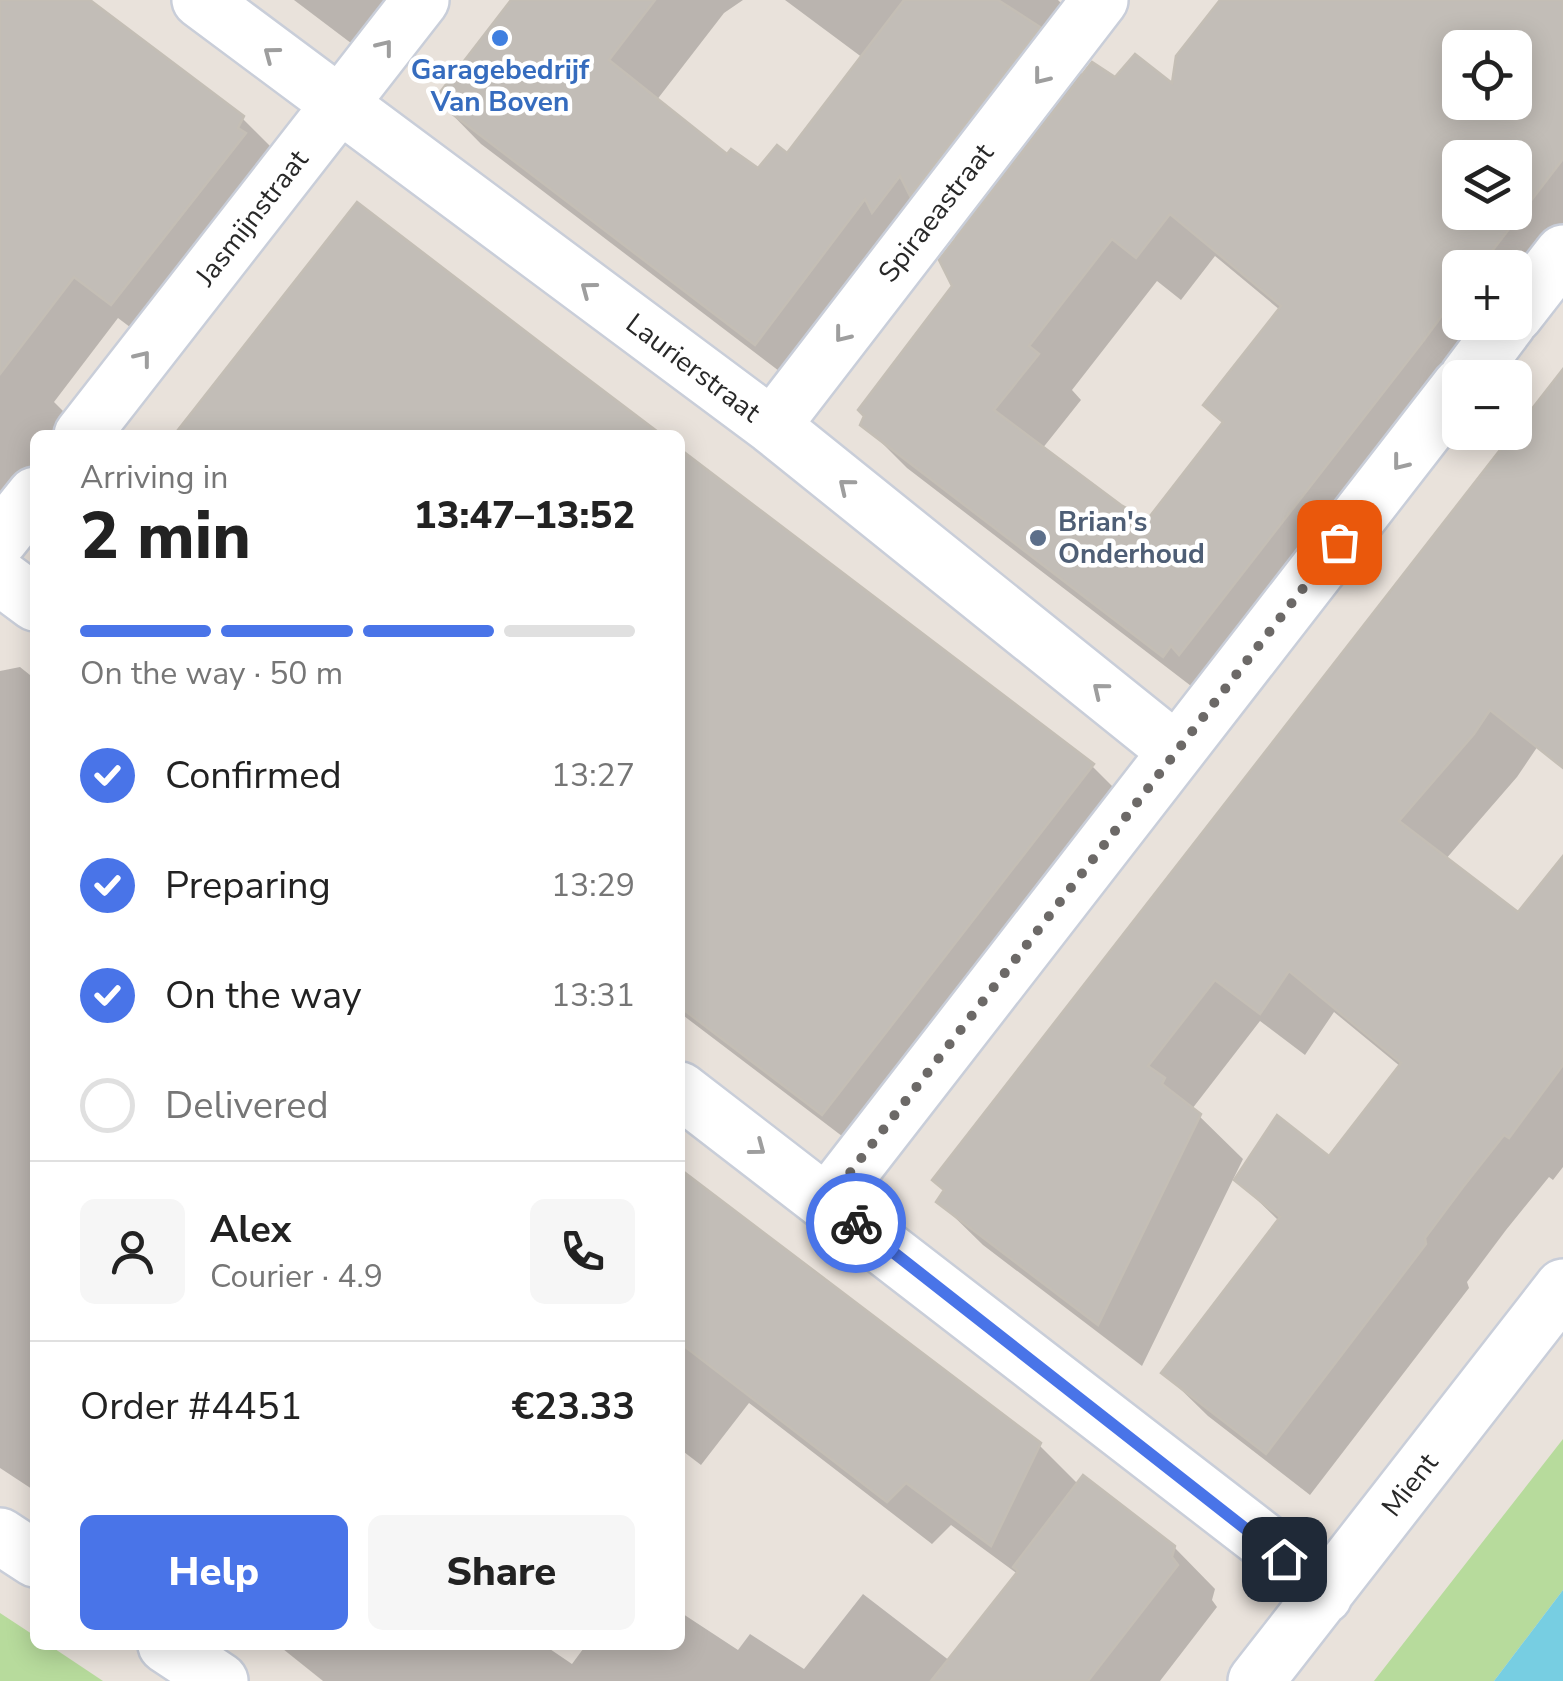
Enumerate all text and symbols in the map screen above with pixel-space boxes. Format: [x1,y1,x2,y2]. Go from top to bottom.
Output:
marker: Garagebedrijf Van Boven [489,27,511,49]
map controls [1442,30,1532,450]
button: locate [1442,30,1532,120]
one-way arrow [373,40,391,58]
one-way arrow [264,48,282,65]
place label: Garagebedrijf Van Boven [411,51,590,121]
one-way arrow [1035,66,1052,84]
street label: Spiraeastraat [870,135,1002,290]
button: layers [1442,140,1532,230]
street label: Jasmijnstraat [186,142,317,295]
button: + [1442,250,1532,340]
one-way arrow [581,284,599,301]
street label: Laurierstraat [618,305,768,431]
one-way arrow [837,324,854,342]
one-way arrow [131,352,148,370]
button: − [1442,360,1532,450]
one-way arrow [1394,452,1412,470]
text: Arriving in [80,456,228,499]
one-way arrow [840,480,858,498]
text: 13:47–13:52 [414,490,635,541]
text: 2 min [80,492,251,581]
pin [1297,500,1382,585]
place label: Brian's Onderhoud [1058,503,1205,573]
icon: bag [1312,515,1367,570]
marker: Brian's Onderhoud [1027,527,1049,549]
text: On the way · 50 m [80,652,343,695]
one-way arrow [1093,684,1111,702]
icon: check [80,748,135,803]
text: Confirmed [165,750,342,801]
text: 13:27 [551,754,635,797]
icon: check [80,858,135,913]
text: Preparing [165,860,331,911]
text: 13:29 [551,864,635,907]
icon: check [80,968,135,1023]
text: On the way [165,970,361,1021]
text: 13:31 [551,974,635,1017]
text: Delivered [165,1080,329,1131]
one-way arrow [747,1137,765,1154]
courier [806,1173,906,1273]
icon: bike [829,1196,884,1251]
button: person [80,1199,185,1304]
button: phone [530,1199,635,1304]
text: Alex [210,1204,291,1255]
text: Courier · 4.9 [210,1255,383,1298]
text: Order #4451 [80,1381,302,1432]
text: €23.33 [512,1381,635,1432]
street label: Mient [1373,1445,1447,1525]
button: Help [80,1515,348,1630]
button: Share [368,1515,635,1630]
pin [1242,1517,1327,1602]
icon: home [1257,1532,1312,1587]

